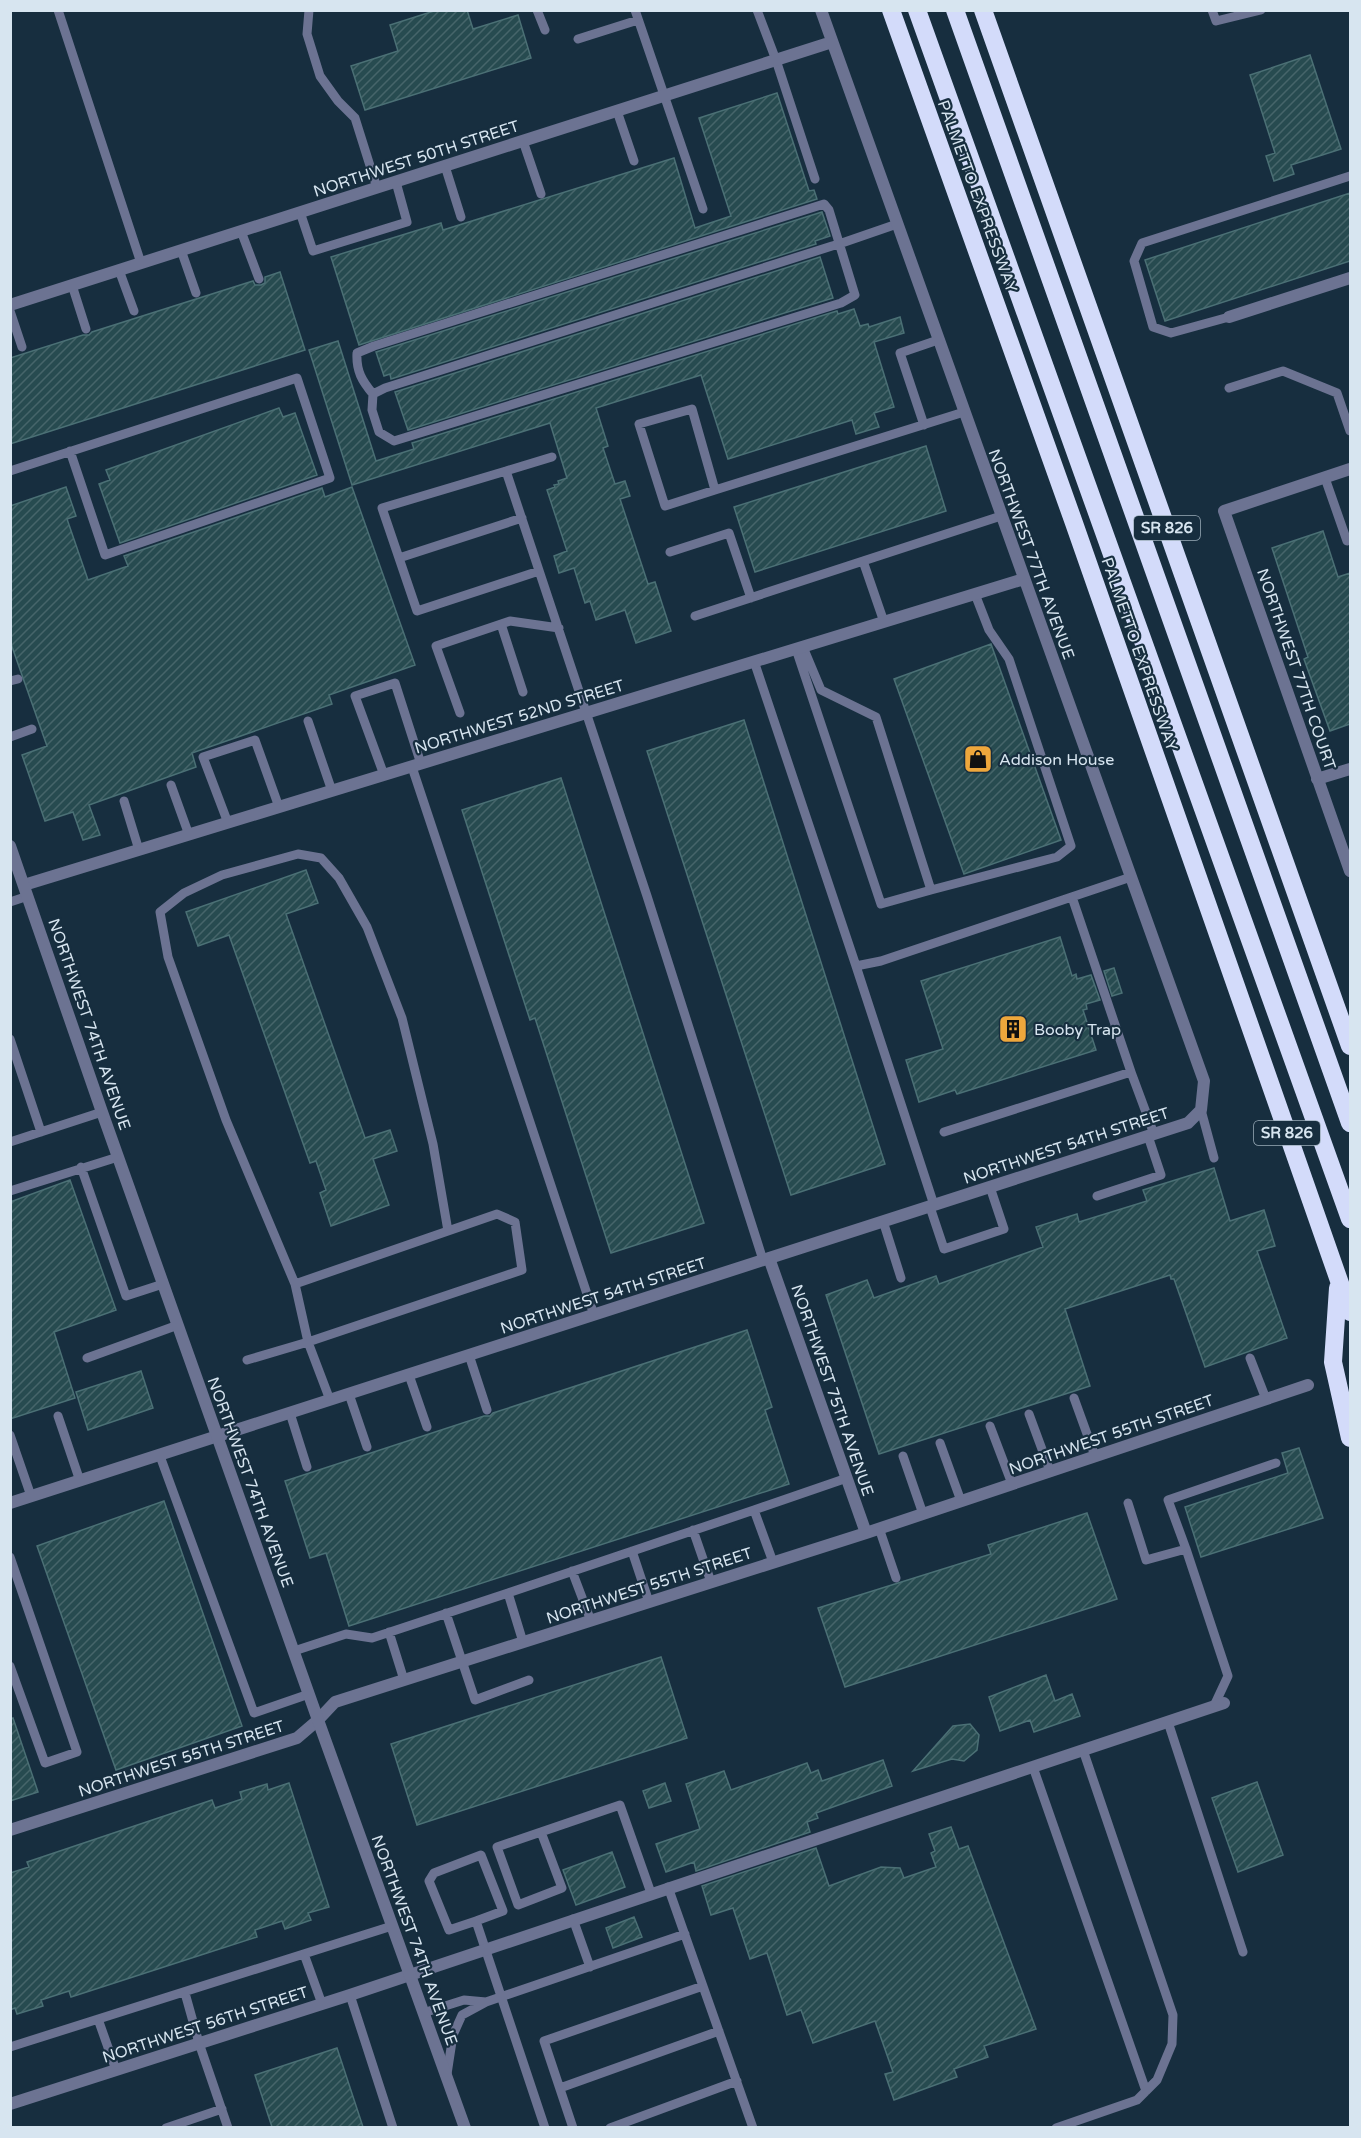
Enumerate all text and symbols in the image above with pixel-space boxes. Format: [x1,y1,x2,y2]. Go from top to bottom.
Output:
street label: PALMETTO EXPRESSWAY [933,97,1021,295]
street label: NORTHWEST 50TH STREET [311,116,522,202]
street label: NORTHWEST 77TH AVENUE [984,446,1078,662]
road number: SR 826 [1134,516,1200,540]
street label: PALMETTO EXPRESSWAY [1096,555,1182,754]
street label: NORTHWEST 77TH COURT [1252,566,1340,773]
street label: NORTHWEST 52ND STREET [412,675,627,758]
shop icon: Addison House [962,743,994,775]
place label: Addison House [999,750,1114,770]
street label: NORTHWEST 74TH AVENUE [43,916,135,1133]
building icon: Booby Trap [997,1013,1029,1045]
place label: Booby Trap [1034,1020,1121,1040]
street label: NORTHWEST 54TH STREET [961,1103,1172,1189]
road number: SR 826 [1254,1121,1320,1145]
street label: NORTHWEST 54TH STREET [498,1253,709,1339]
street label: NORTHWEST 75TH AVENUE [786,1282,878,1499]
street label: NORTHWEST 74TH AVENUE [203,1374,297,1590]
street label: NORTHWEST 55TH STREET [1006,1390,1217,1479]
street label: NORTHWEST 55TH STREET [544,1543,755,1629]
street label: NORTHWEST 55TH STREET [76,1716,287,1802]
street label: NORTHWEST 74TH AVENUE [367,1832,461,2048]
street label: NORTHWEST 56TH STREET [100,1982,311,2068]

